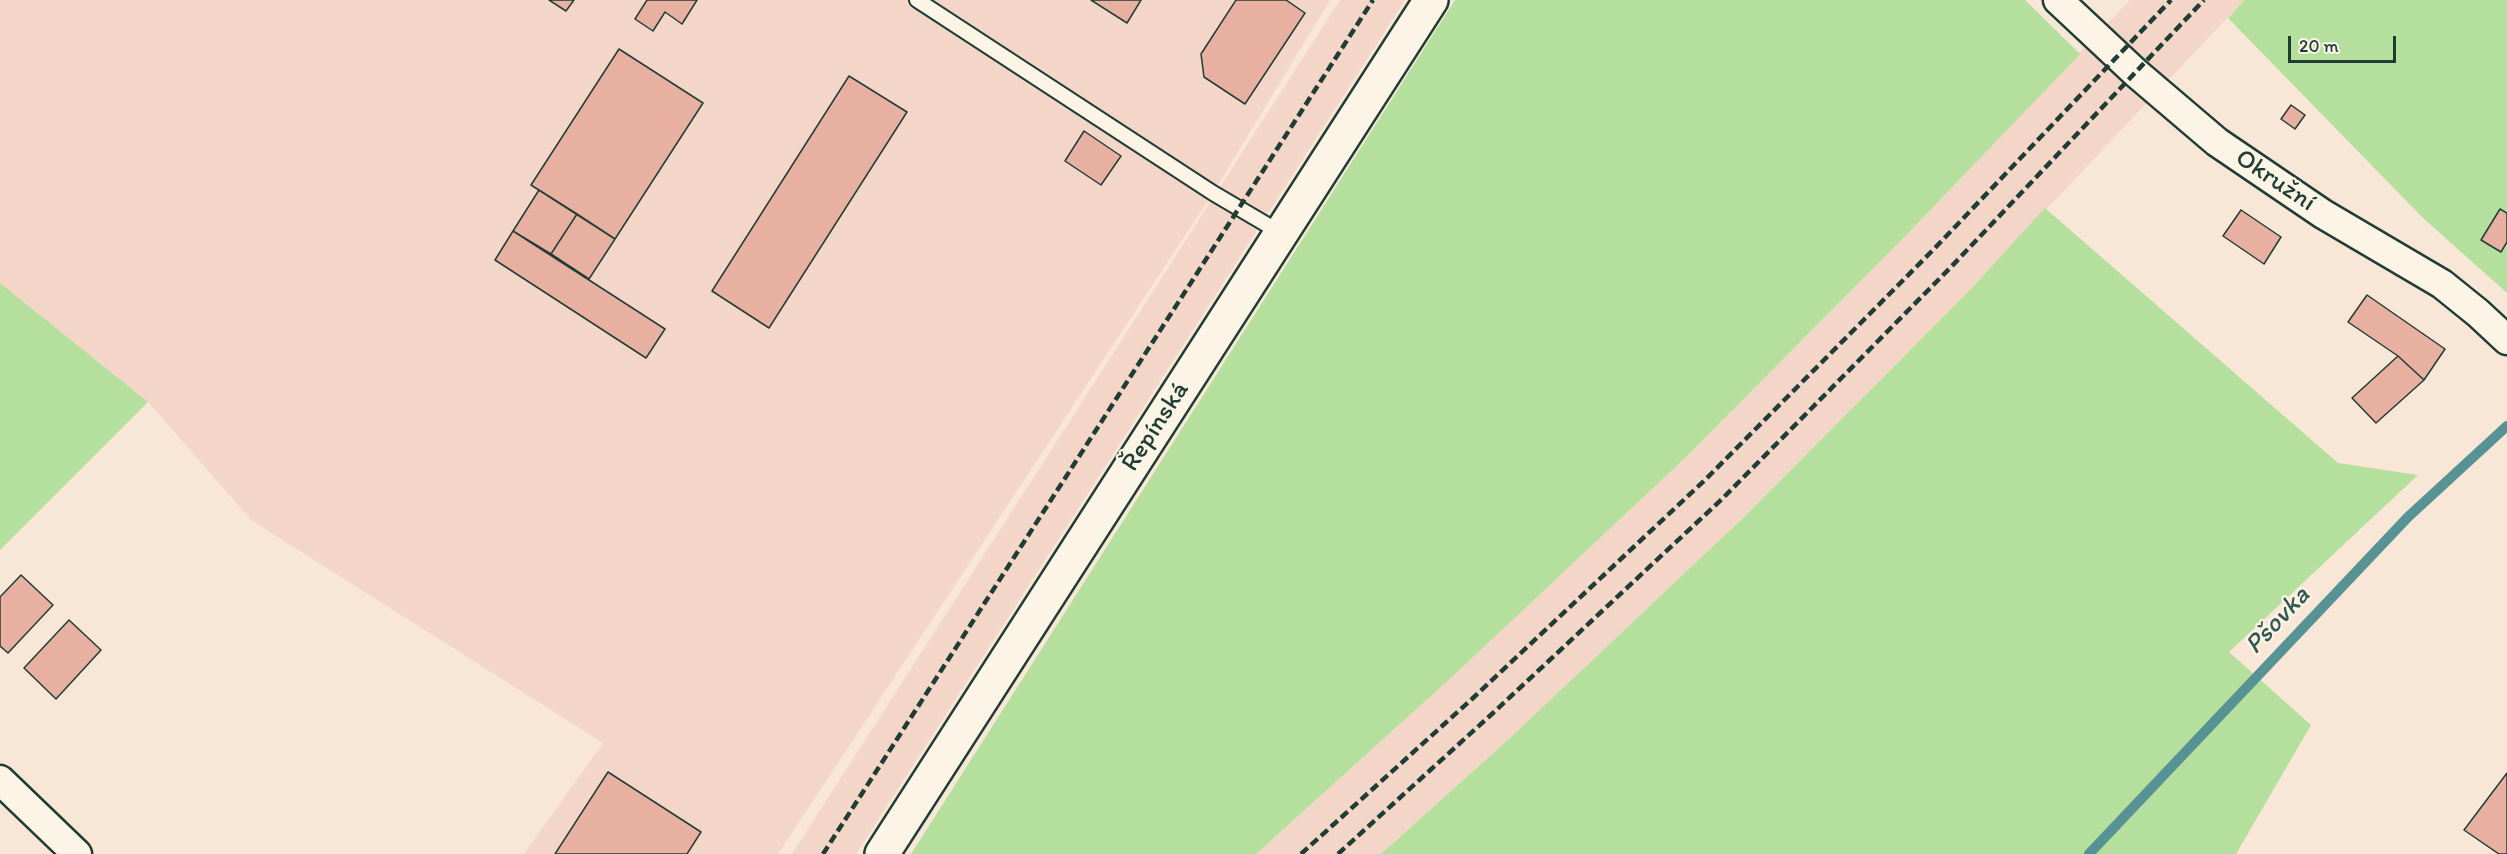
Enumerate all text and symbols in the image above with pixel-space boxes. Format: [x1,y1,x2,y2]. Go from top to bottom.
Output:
scale bar [2291,24,2399,62]
text: 20 m [2299,35,2339,57]
street label: Okružní [2229,143,2321,219]
street label: Řepínská [1115,376,1197,478]
water label: Pšovka [2239,580,2317,662]

